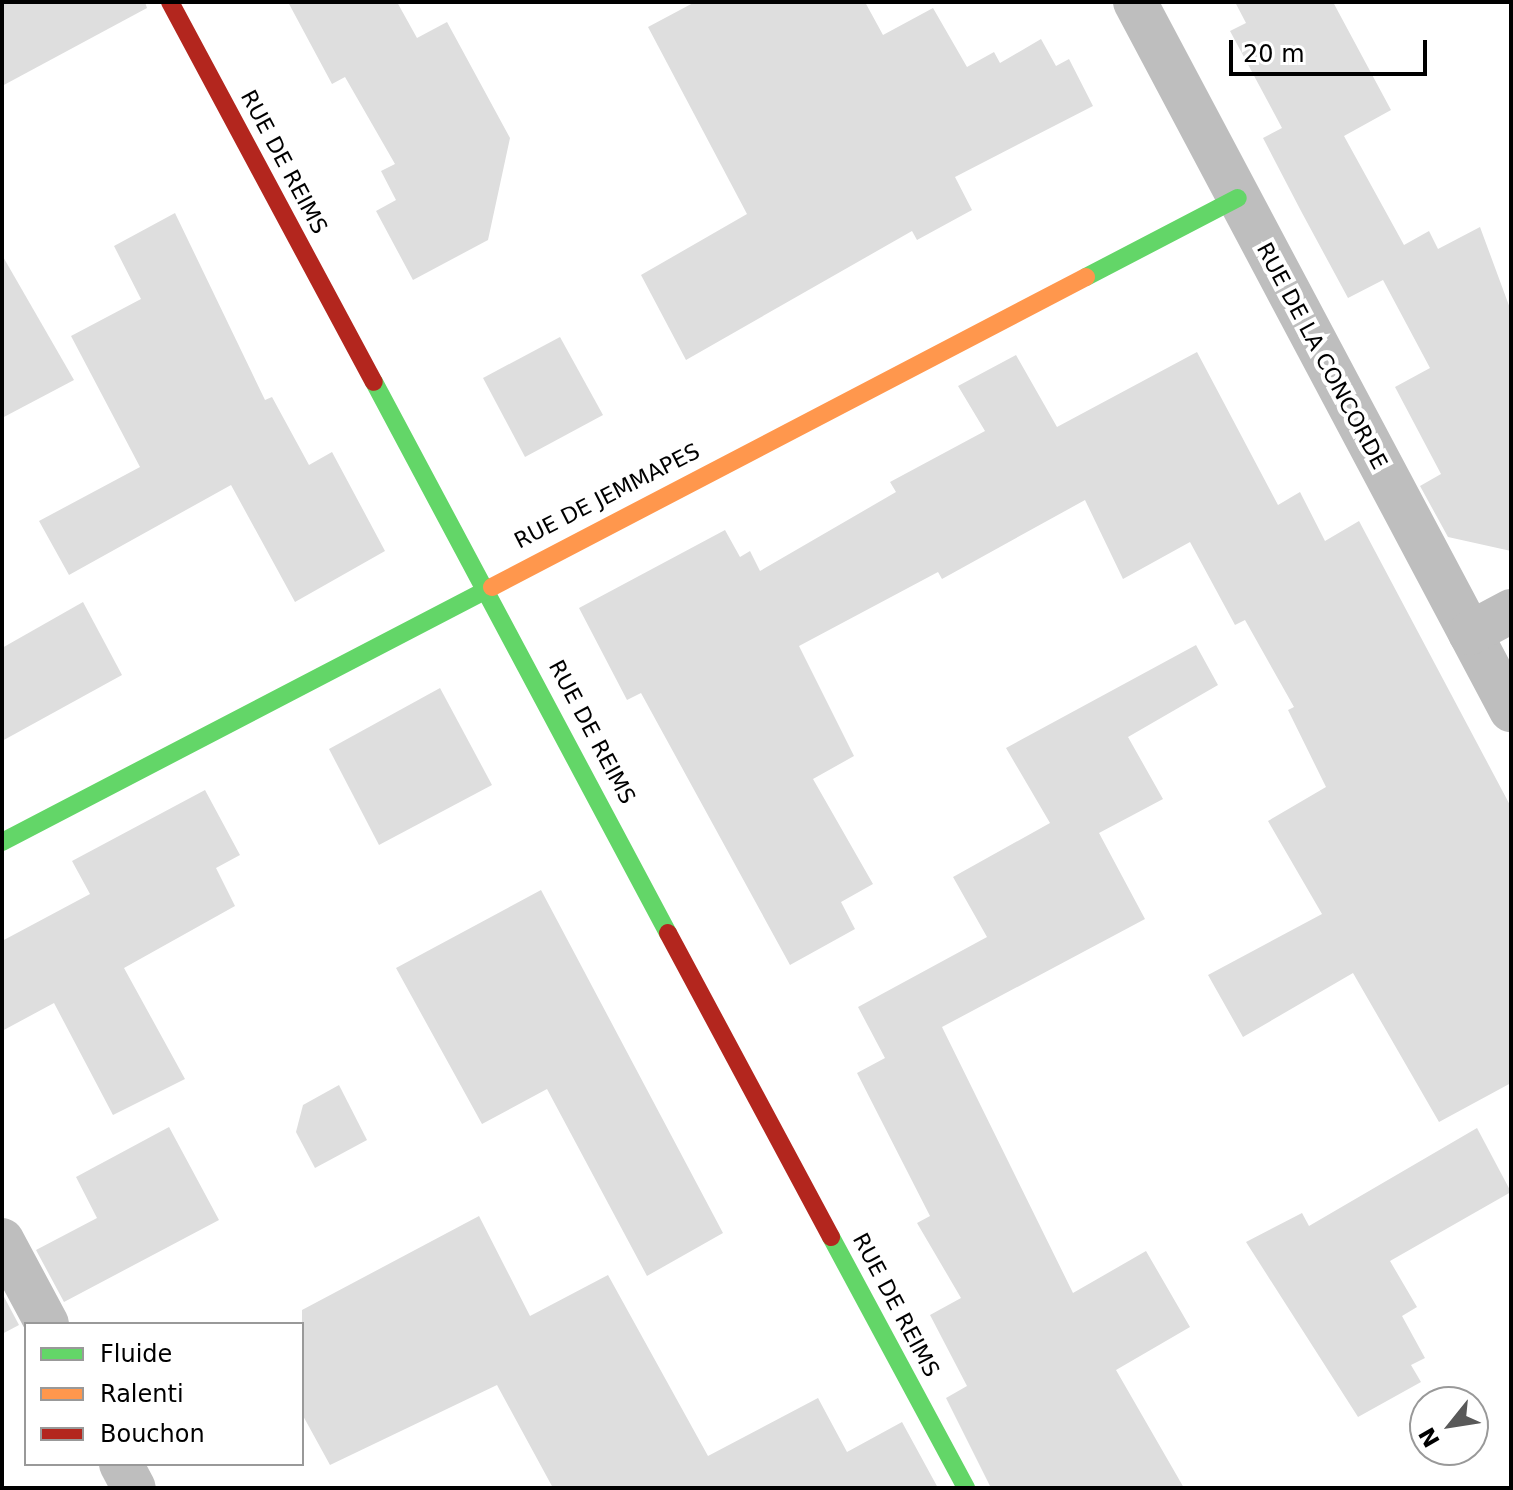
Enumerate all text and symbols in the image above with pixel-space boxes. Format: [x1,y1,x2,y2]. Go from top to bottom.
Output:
scale bar [1233,24,1431,74]
text: 20 m [1243,40,1305,68]
street label: RUE DE REIMS [235,86,333,238]
street label: RUE DE LA CONCORDE [1251,238,1393,474]
street label: RUE DE JEMMAPES [510,438,704,554]
street label: RUE DE REIMS [543,656,641,808]
street label: RUE DE REIMS [847,1229,945,1381]
legend [24,1322,304,1466]
text: Fluide [100,1340,172,1368]
text: Ralenti [100,1380,184,1408]
north arrow [1409,1386,1489,1466]
text: Bouchon [100,1420,205,1448]
text: N [1414,1423,1445,1451]

